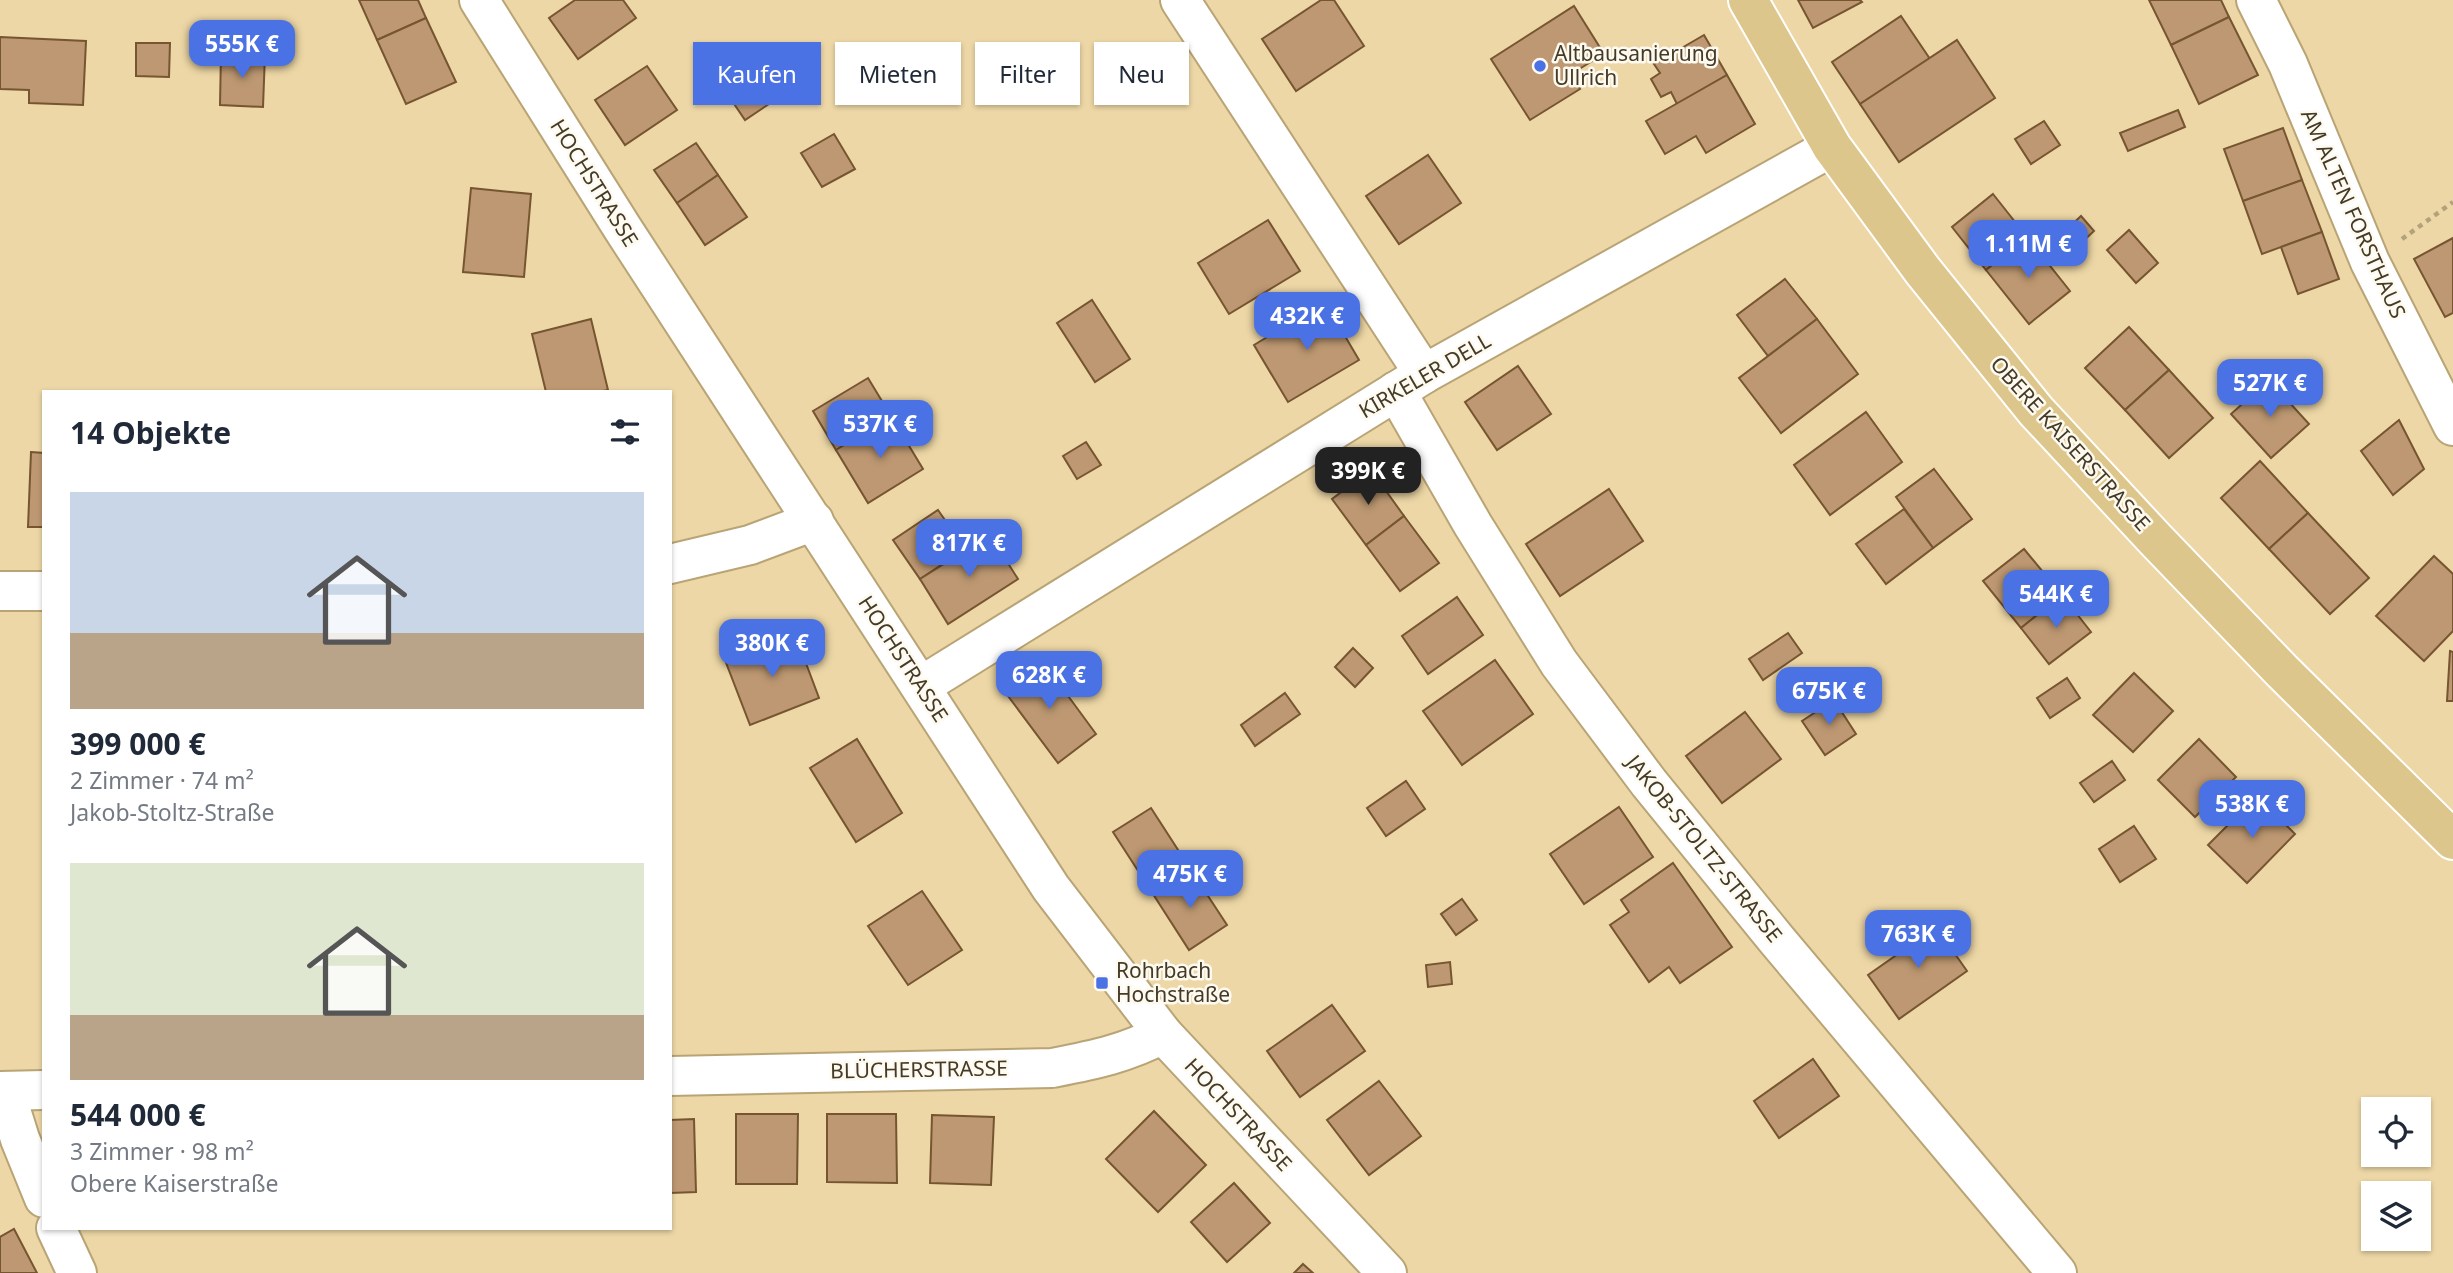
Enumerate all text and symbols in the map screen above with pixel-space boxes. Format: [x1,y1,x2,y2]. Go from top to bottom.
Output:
pin: 555K € [185,20,299,80]
text: 555K € [205,27,279,59]
place label: Altbausanierung Ullrich [1554,39,1718,91]
chip: Kaufen [693,42,821,105]
chip: Mieten [835,42,961,105]
chip: Filter [975,42,1080,105]
chip: Neu [1094,42,1189,105]
marker: Altbausanierung Ullrich [1532,58,1548,74]
street label: AM ALTEN FORSTHAUS [2295,105,2413,323]
street label: HOCHSTRASSE [544,113,645,251]
pin: 1.11M € [1963,220,2093,280]
text: 1.11M € [1985,227,2071,259]
pin: 432K € [1250,292,1364,352]
text: 432K € [1270,299,1344,331]
street label: KIRKELER DELL [1353,326,1496,424]
street label: OBERE KAISERSTRASSE [1985,350,2157,537]
pin: 527K € [2213,360,2327,419]
text: 527K € [2233,366,2307,398]
pin: 537K € [823,400,937,460]
text: 537K € [843,407,917,439]
text: 14 Objekte [70,412,231,453]
icon: filters [606,413,644,451]
pin: 399K € [1311,448,1425,507]
text: 399K € [1331,454,1405,486]
pin: 817K € [912,520,1026,579]
text: 817K € [932,526,1006,558]
icon: home [294,537,420,663]
pin: 544K € [1999,570,2113,630]
text: 544K € [2019,577,2093,609]
street label: HOCHSTRASSE [853,590,955,727]
pin: 380K € [715,620,829,679]
text: 380K € [735,626,809,658]
pin: 628K € [992,652,1106,711]
text: 628K € [1012,658,1086,690]
pin: 675K € [1772,668,1886,727]
text: 675K € [1792,674,1866,706]
text: 399 000 € [70,723,206,764]
street label: JAKOB-STOLTZ-STRASSE [1619,747,1789,948]
text: 2 Zimmer · 74 m² [70,764,254,796]
pin: 538K € [2195,780,2309,840]
text: 538K € [2215,787,2289,819]
text: Jakob-Stoltz-Straße [70,796,275,828]
pin: 475K € [1133,850,1247,910]
text: 475K € [1153,857,1227,889]
icon: home [294,908,420,1034]
pin: 763K € [1861,911,1975,970]
text: 763K € [1881,917,1955,949]
place label: Rohrbach Hochstraße [1116,956,1230,1008]
marker: Rohrbach Hochstraße [1094,975,1110,991]
street label: HOCHSTRASSE [1179,1052,1298,1177]
street label: BLÜCHERSTRASSE [830,1053,1008,1085]
text: 544 000 € [70,1094,206,1135]
map controls [2361,1097,2431,1251]
button: locate [2361,1097,2431,1167]
text: 3 Zimmer · 98 m² [70,1135,254,1167]
text: Obere Kaiserstraße [70,1167,278,1199]
button: layers [2361,1181,2431,1251]

